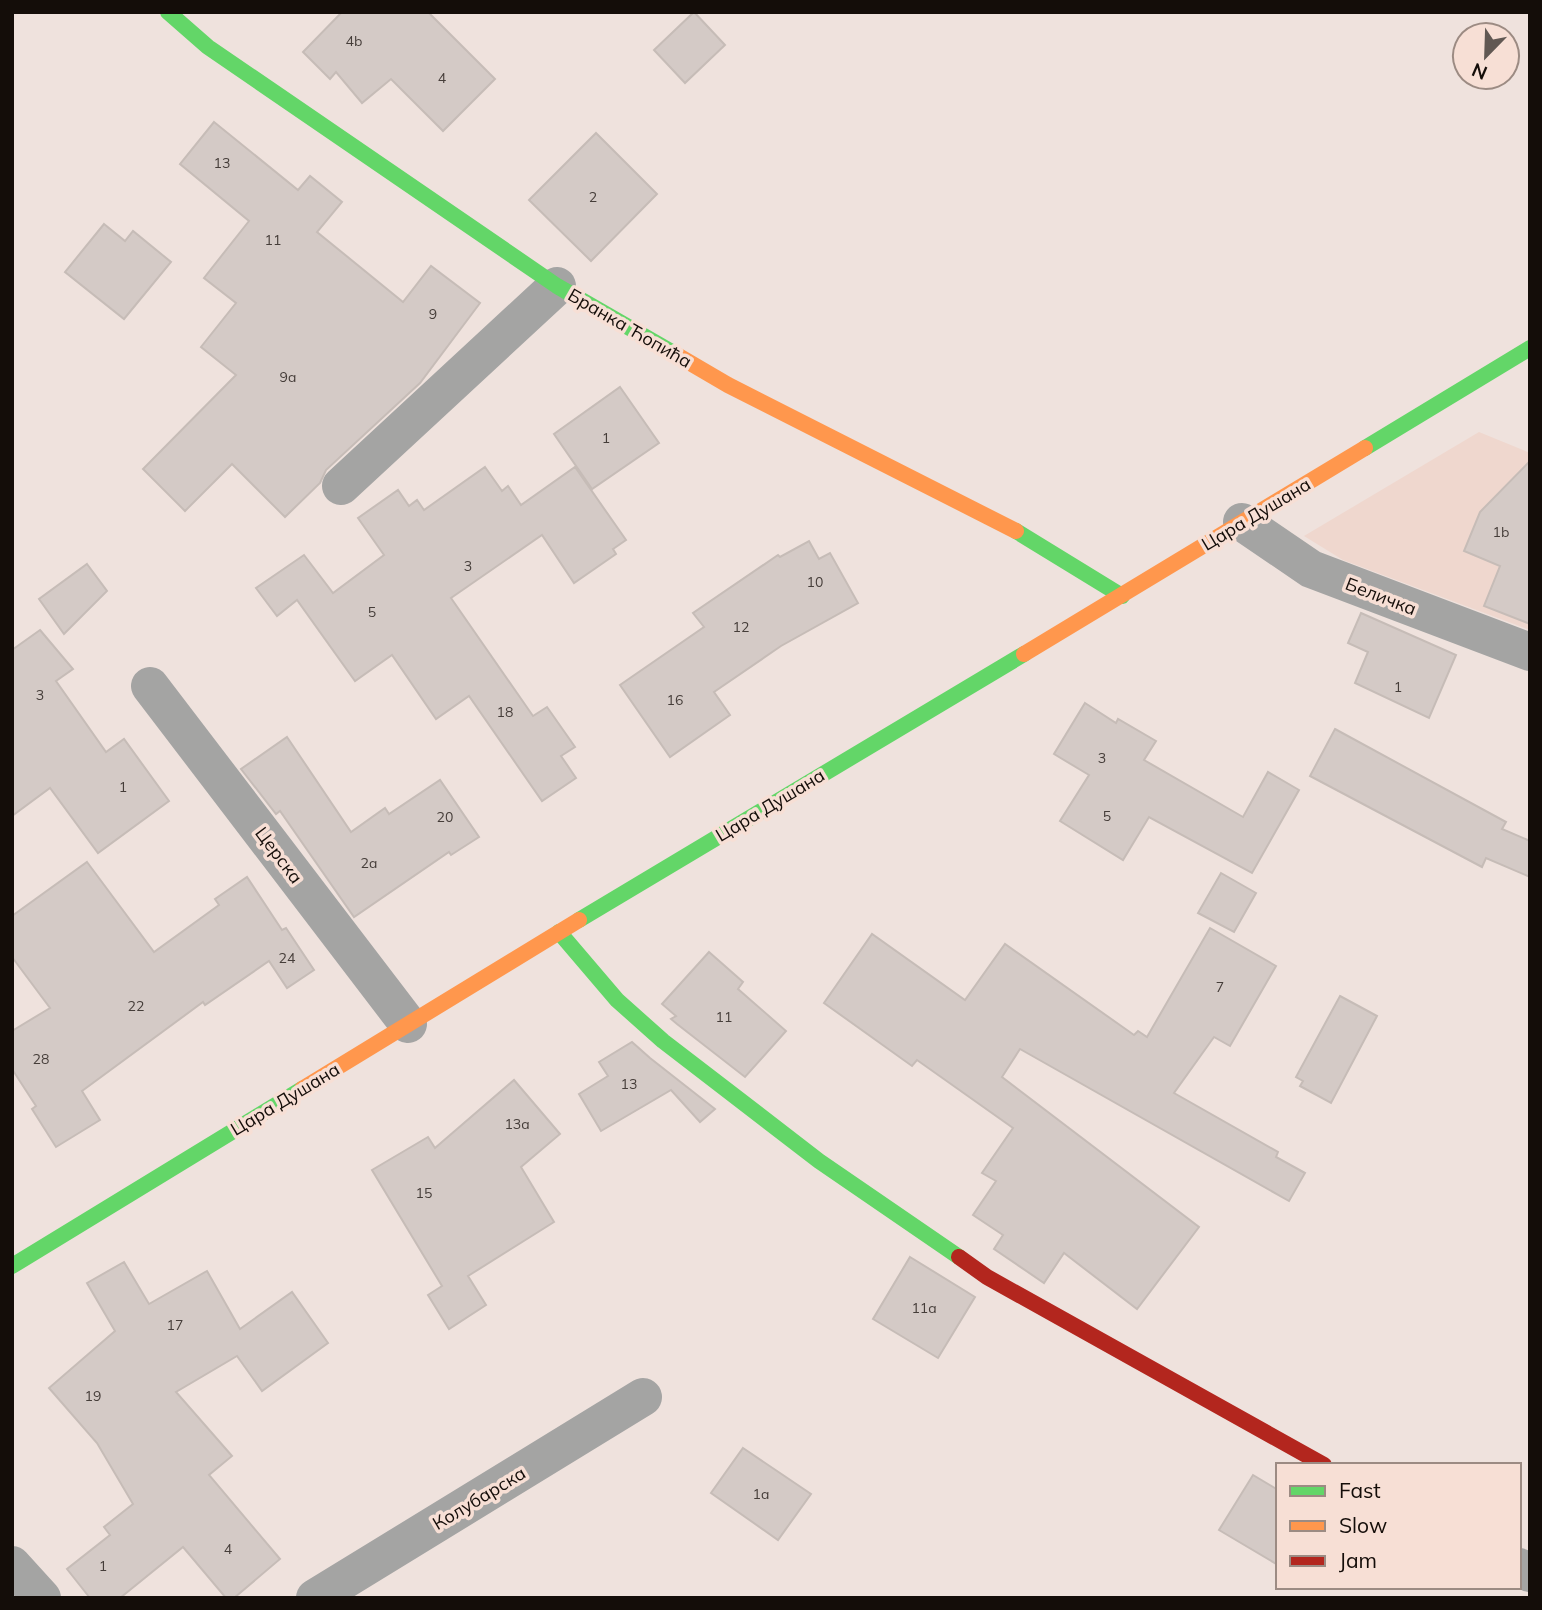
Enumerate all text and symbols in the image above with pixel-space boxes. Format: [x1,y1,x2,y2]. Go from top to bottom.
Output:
north arrow [1451,21,1521,91]
house number: 4b [346,32,362,50]
text: N [1468,58,1491,85]
house number: 4 [438,69,447,87]
house number: 13 [214,154,230,172]
house number: 2 [589,188,597,206]
house number: 11 [265,231,281,249]
street label: Бранка Ћопића [564,283,696,373]
house number: 9 [429,305,437,323]
house number: 9a [280,368,296,386]
house number: 1 [602,429,610,447]
street label: Цара Душана [1197,472,1315,556]
house number: 1b [1493,523,1509,541]
house number: 3 [464,557,472,575]
street label: Беличка [1342,572,1420,620]
house number: 10 [807,573,823,591]
house number: 5 [368,603,376,621]
house number: 12 [733,618,749,636]
house number: 1 [1394,678,1402,696]
house number: 3 [36,686,44,704]
house number: 16 [667,691,683,709]
house number: 18 [497,703,513,721]
house number: 3 [1098,749,1106,767]
street label: Цара Душана [711,763,829,847]
house number: 1 [119,778,127,796]
house number: 5 [1103,807,1111,825]
house number: 20 [437,808,453,826]
street label: Церска [250,822,308,888]
house number: 2a [361,854,377,872]
house number: 24 [279,949,296,967]
house number: 7 [1216,978,1224,996]
house number: 22 [128,997,144,1015]
house number: 11 [716,1008,732,1026]
house number: 28 [33,1050,49,1068]
street label: Цара Душана [226,1057,344,1141]
house number: 13 [621,1075,637,1093]
house number: 13a [504,1115,530,1133]
house number: 15 [416,1184,432,1202]
house number: 11a [911,1299,937,1317]
house number: 17 [167,1316,183,1334]
house number: 19 [85,1387,101,1405]
street label: Колубарска [428,1461,530,1535]
legend [1276,1463,1521,1589]
text: Fast [1339,1477,1381,1503]
house number: 1a [753,1485,769,1503]
text: Slow [1339,1512,1387,1538]
house number: 4 [224,1540,233,1558]
text: Jam [1339,1547,1377,1573]
house number: 1 [99,1557,107,1575]

